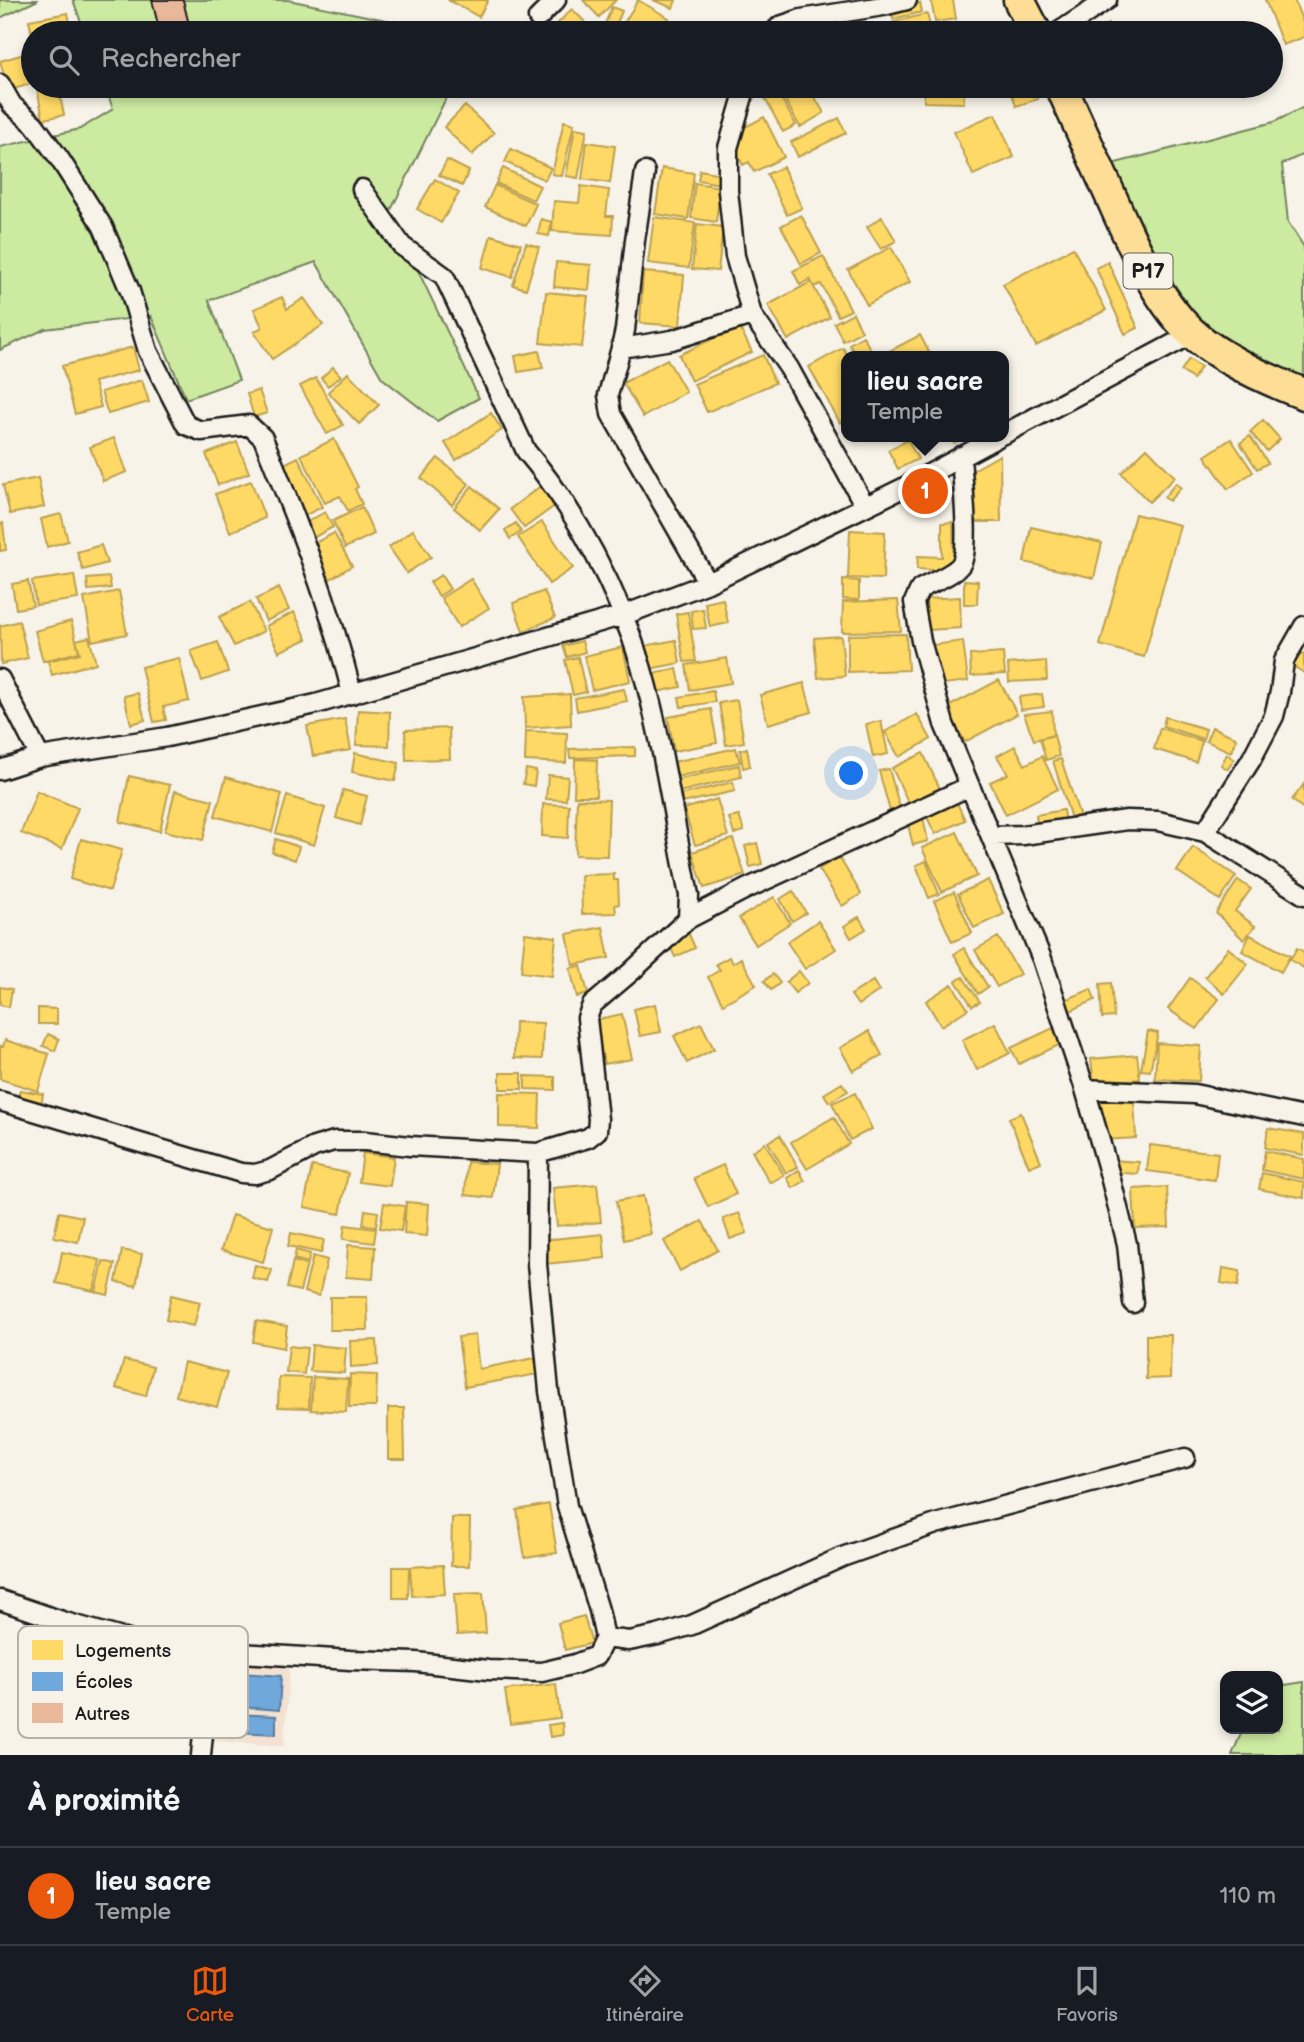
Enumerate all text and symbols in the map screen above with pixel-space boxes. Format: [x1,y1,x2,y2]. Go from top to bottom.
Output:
search box [21,21,1283,98]
icon: search [45,41,83,79]
text: Rechercher [101,44,240,75]
road number: P17 [1124,254,1172,288]
popup [841,351,1009,442]
text: lieu sacre [867,367,983,398]
text: Temple [867,398,943,426]
pin: 1 [902,465,948,517]
your location [834,756,868,790]
legend [18,1626,248,1738]
text: Logements [75,1640,171,1663]
text: Écoles [75,1670,133,1694]
map controls [1220,1671,1283,1734]
button: layers [1220,1671,1283,1734]
text: Autres [75,1703,130,1726]
text: À proximité [28,1783,180,1819]
text: lieu sacre [95,1867,211,1898]
text: 1 [46,1882,56,1910]
text: 110 m [1219,1882,1276,1910]
text: Temple [95,1898,171,1926]
tab: Carte [186,1962,234,2027]
tab: Itinéraire [606,1962,684,2027]
tab: Favoris [1056,1962,1118,2027]

